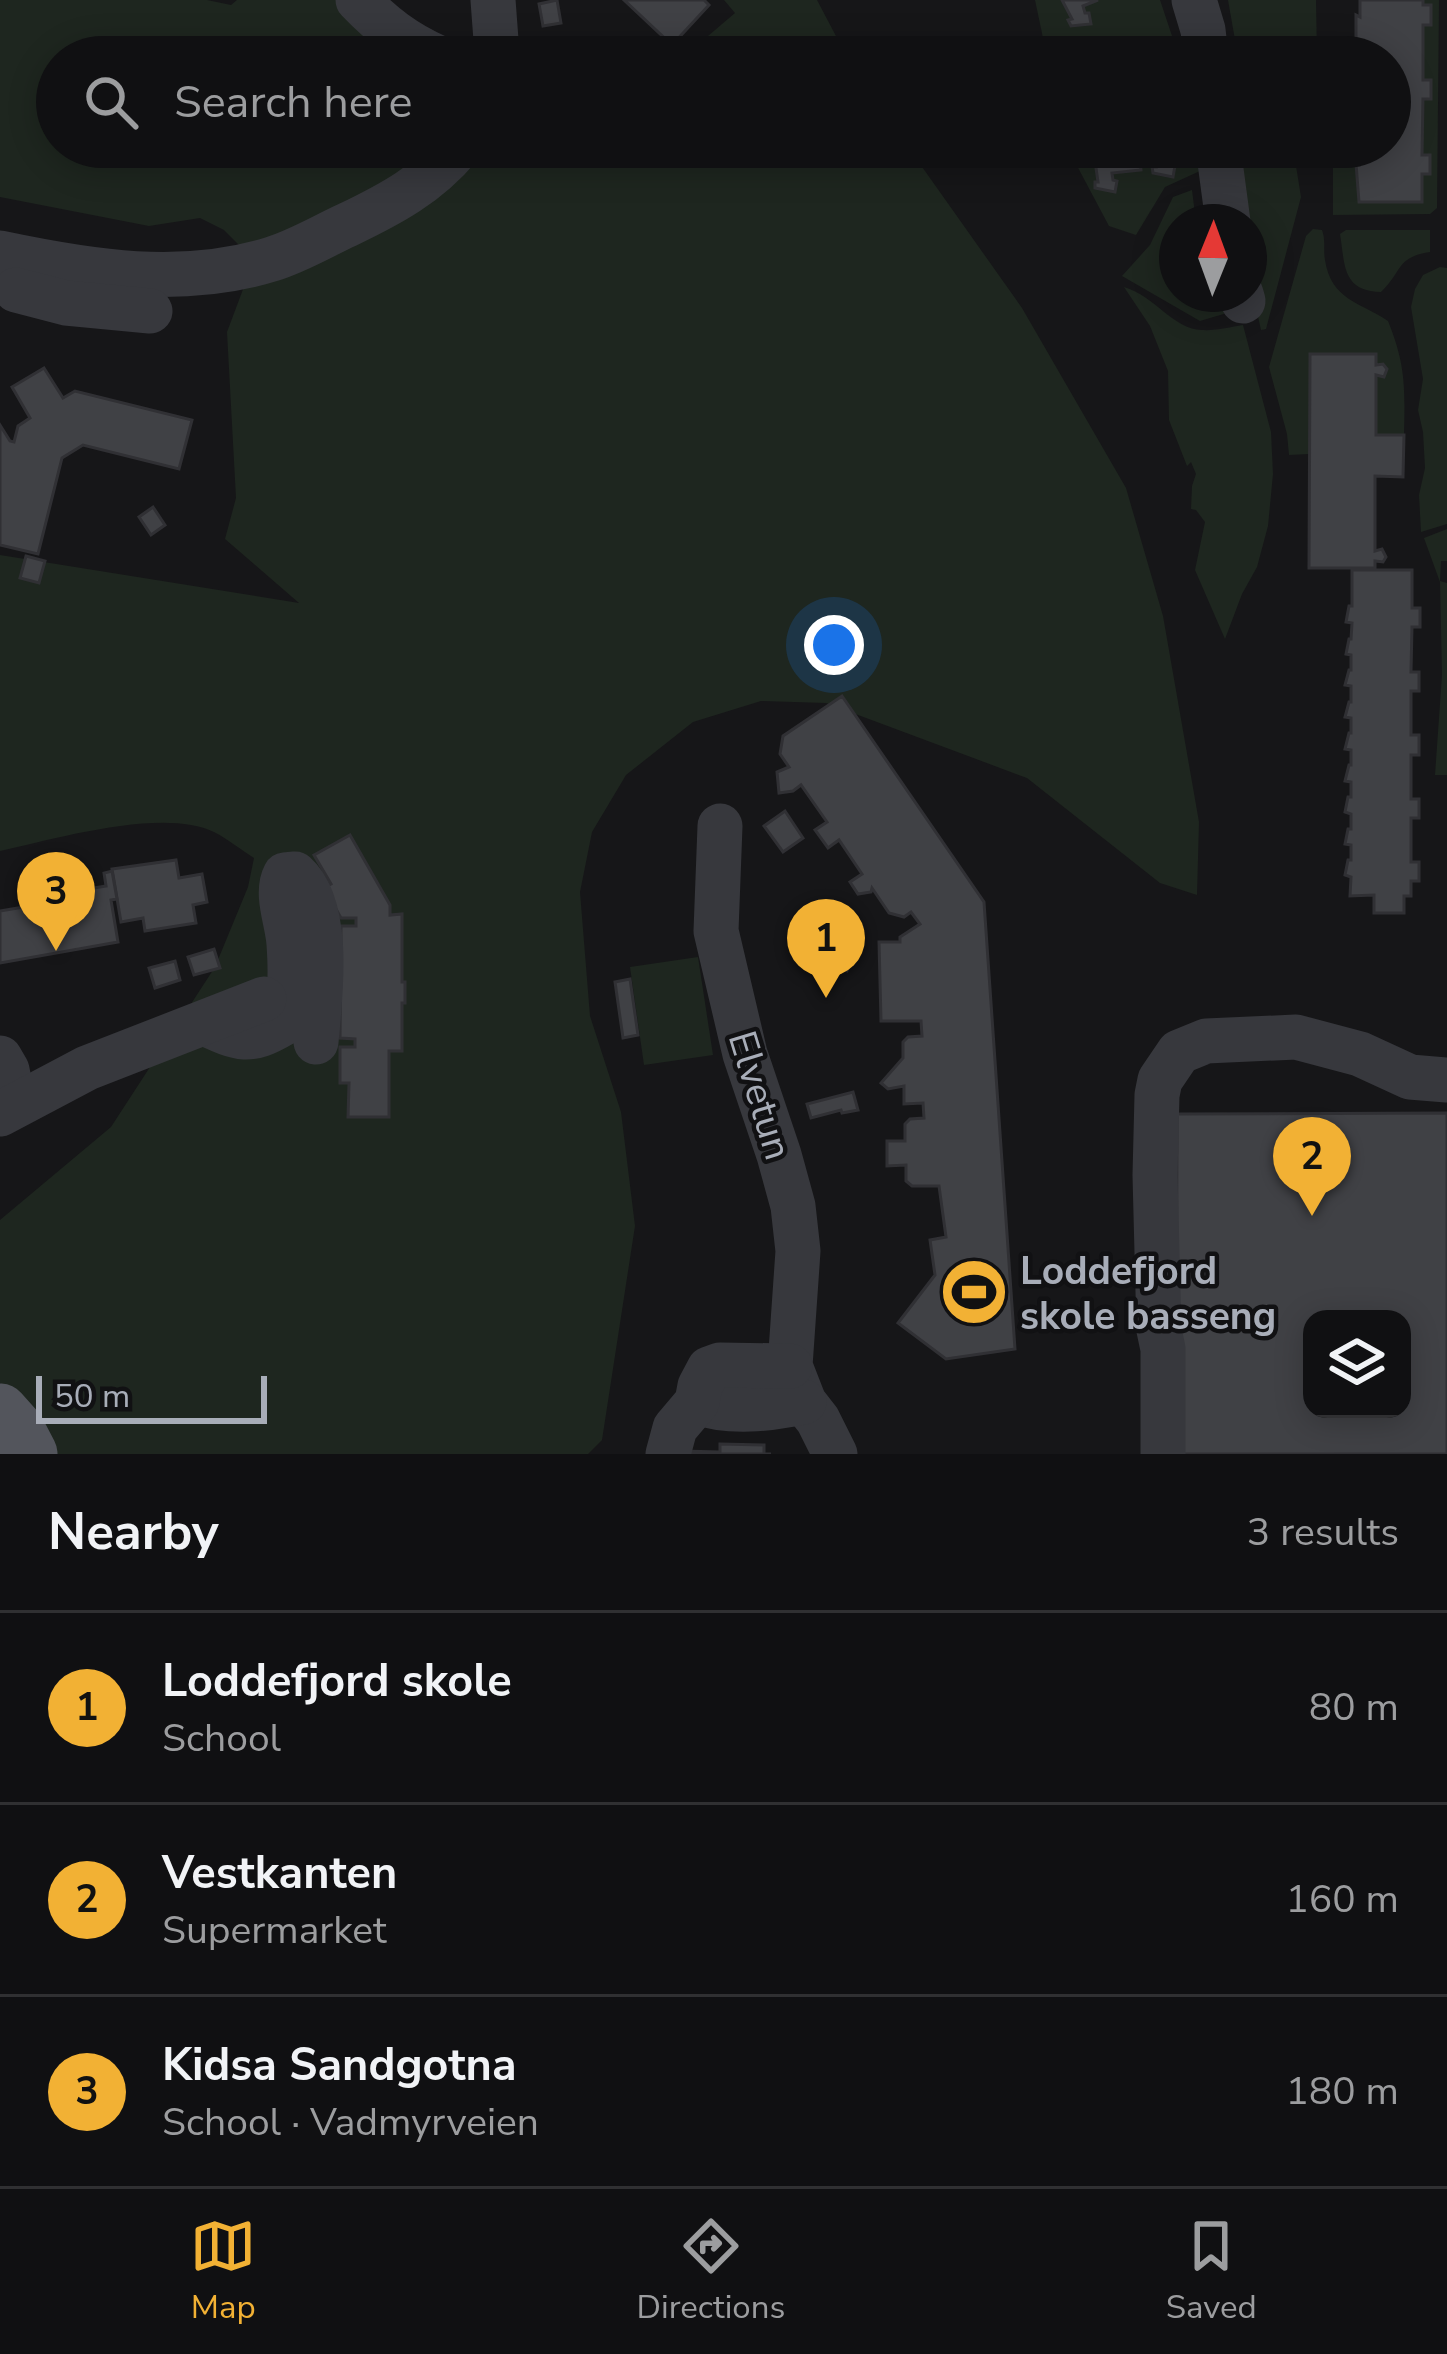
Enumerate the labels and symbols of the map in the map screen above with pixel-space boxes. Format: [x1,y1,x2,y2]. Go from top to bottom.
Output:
north arrow [1159,204,1267,312]
your location [804,615,864,675]
pin: 3 [17,852,95,951]
pin: 1 [787,899,865,998]
street label: Elvetun [715,1025,804,1166]
pin: 2 [1273,1117,1351,1216]
place label: Loddefjord skole basseng [1020,1245,1276,1343]
sports icon: Loddefjord skole basseng [939,1257,1009,1327]
scale bar [36,1370,267,1423]

